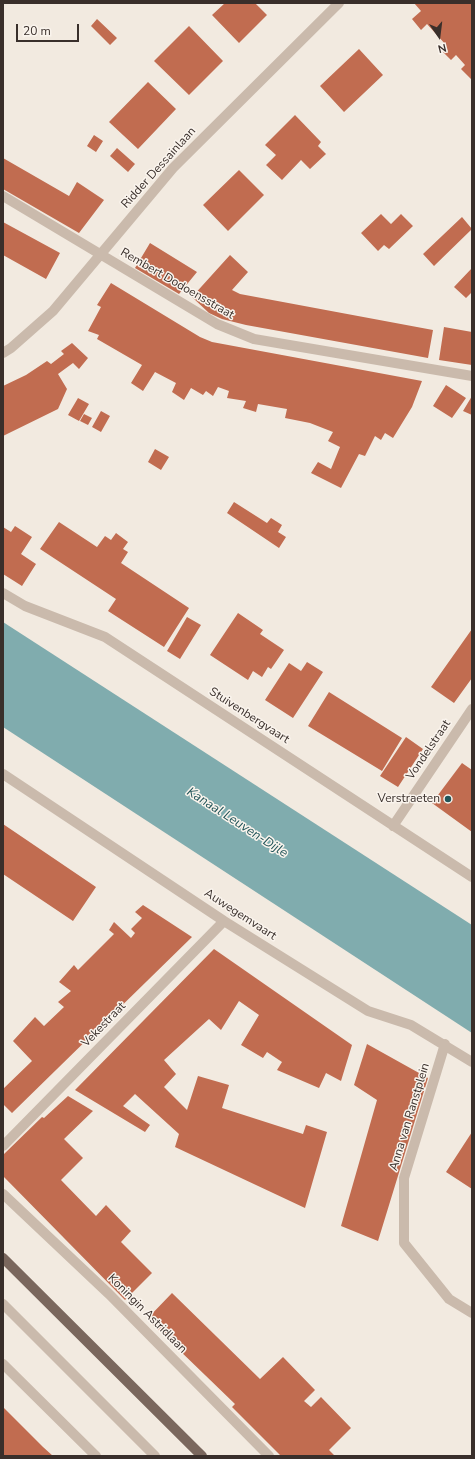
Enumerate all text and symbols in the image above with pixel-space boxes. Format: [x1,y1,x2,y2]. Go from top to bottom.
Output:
scale bar [18,16,81,42]
north arrow [419,16,459,56]
text: 20 m [23,23,51,39]
text: N [436,40,448,56]
street label: Ridder Dessainlaan [119,124,199,212]
street label: Rembert Dodoensstraat [117,245,237,323]
street label: Stuivenbergvaart [206,685,292,747]
street label: Vondelstraat [404,717,454,783]
water label: Kanaal Leuven-Dijle [184,784,290,862]
place label: Verstraeten [378,792,440,806]
marker: Verstraeten [443,794,453,804]
street label: Auwegemvaart [201,886,279,944]
street label: Vekestraat [79,999,129,1051]
street label: Anna van Ranstplein [387,1061,433,1173]
street label: Koningin Astridlaan [104,1271,190,1357]

